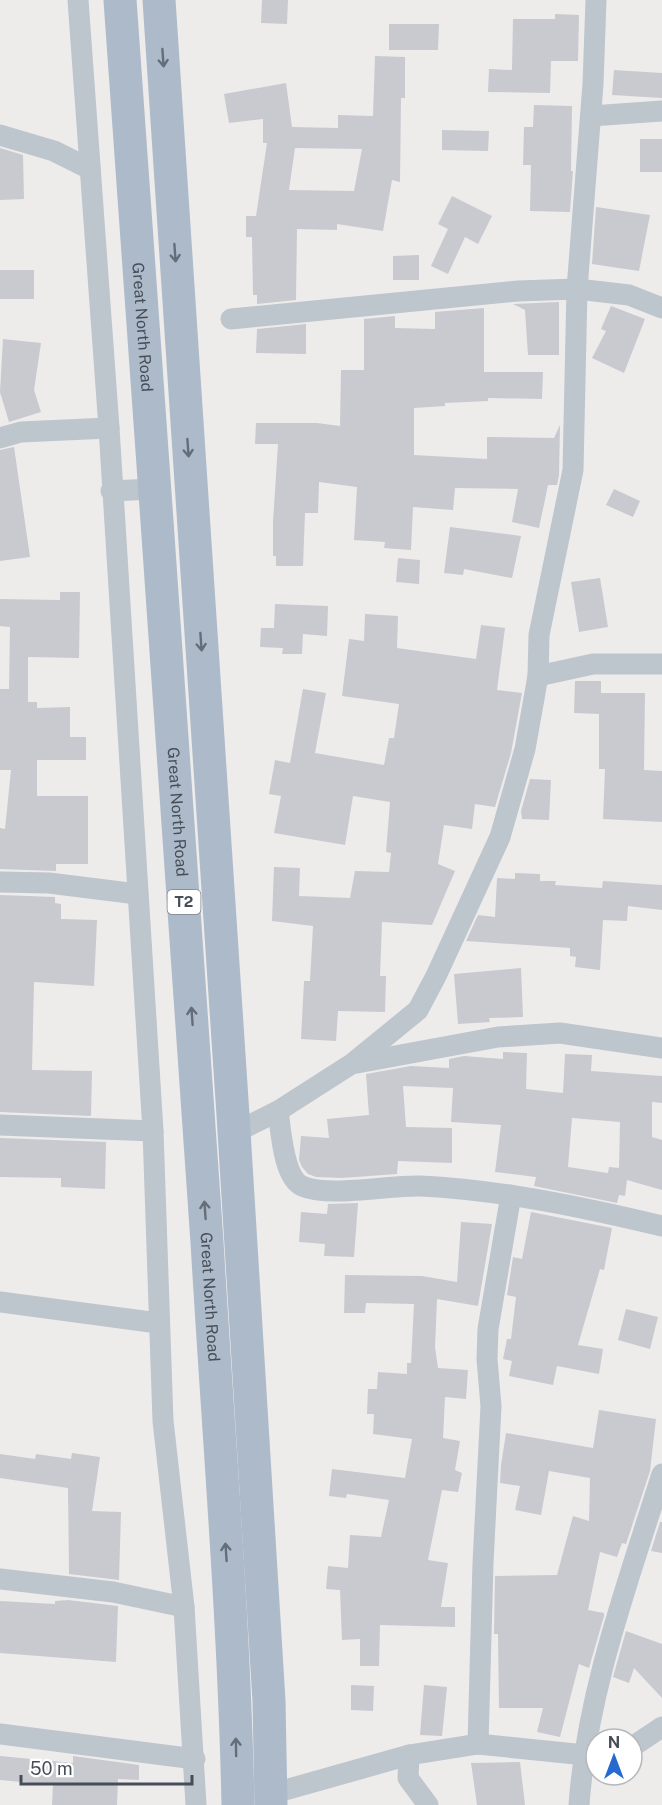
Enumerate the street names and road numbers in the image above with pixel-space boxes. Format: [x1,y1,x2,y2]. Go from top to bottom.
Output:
street label: Great North Road [128,262,157,393]
street label: Great North Road [163,747,192,877]
road number: T2 [168,890,201,914]
street label: Great North Road [196,1231,224,1362]

